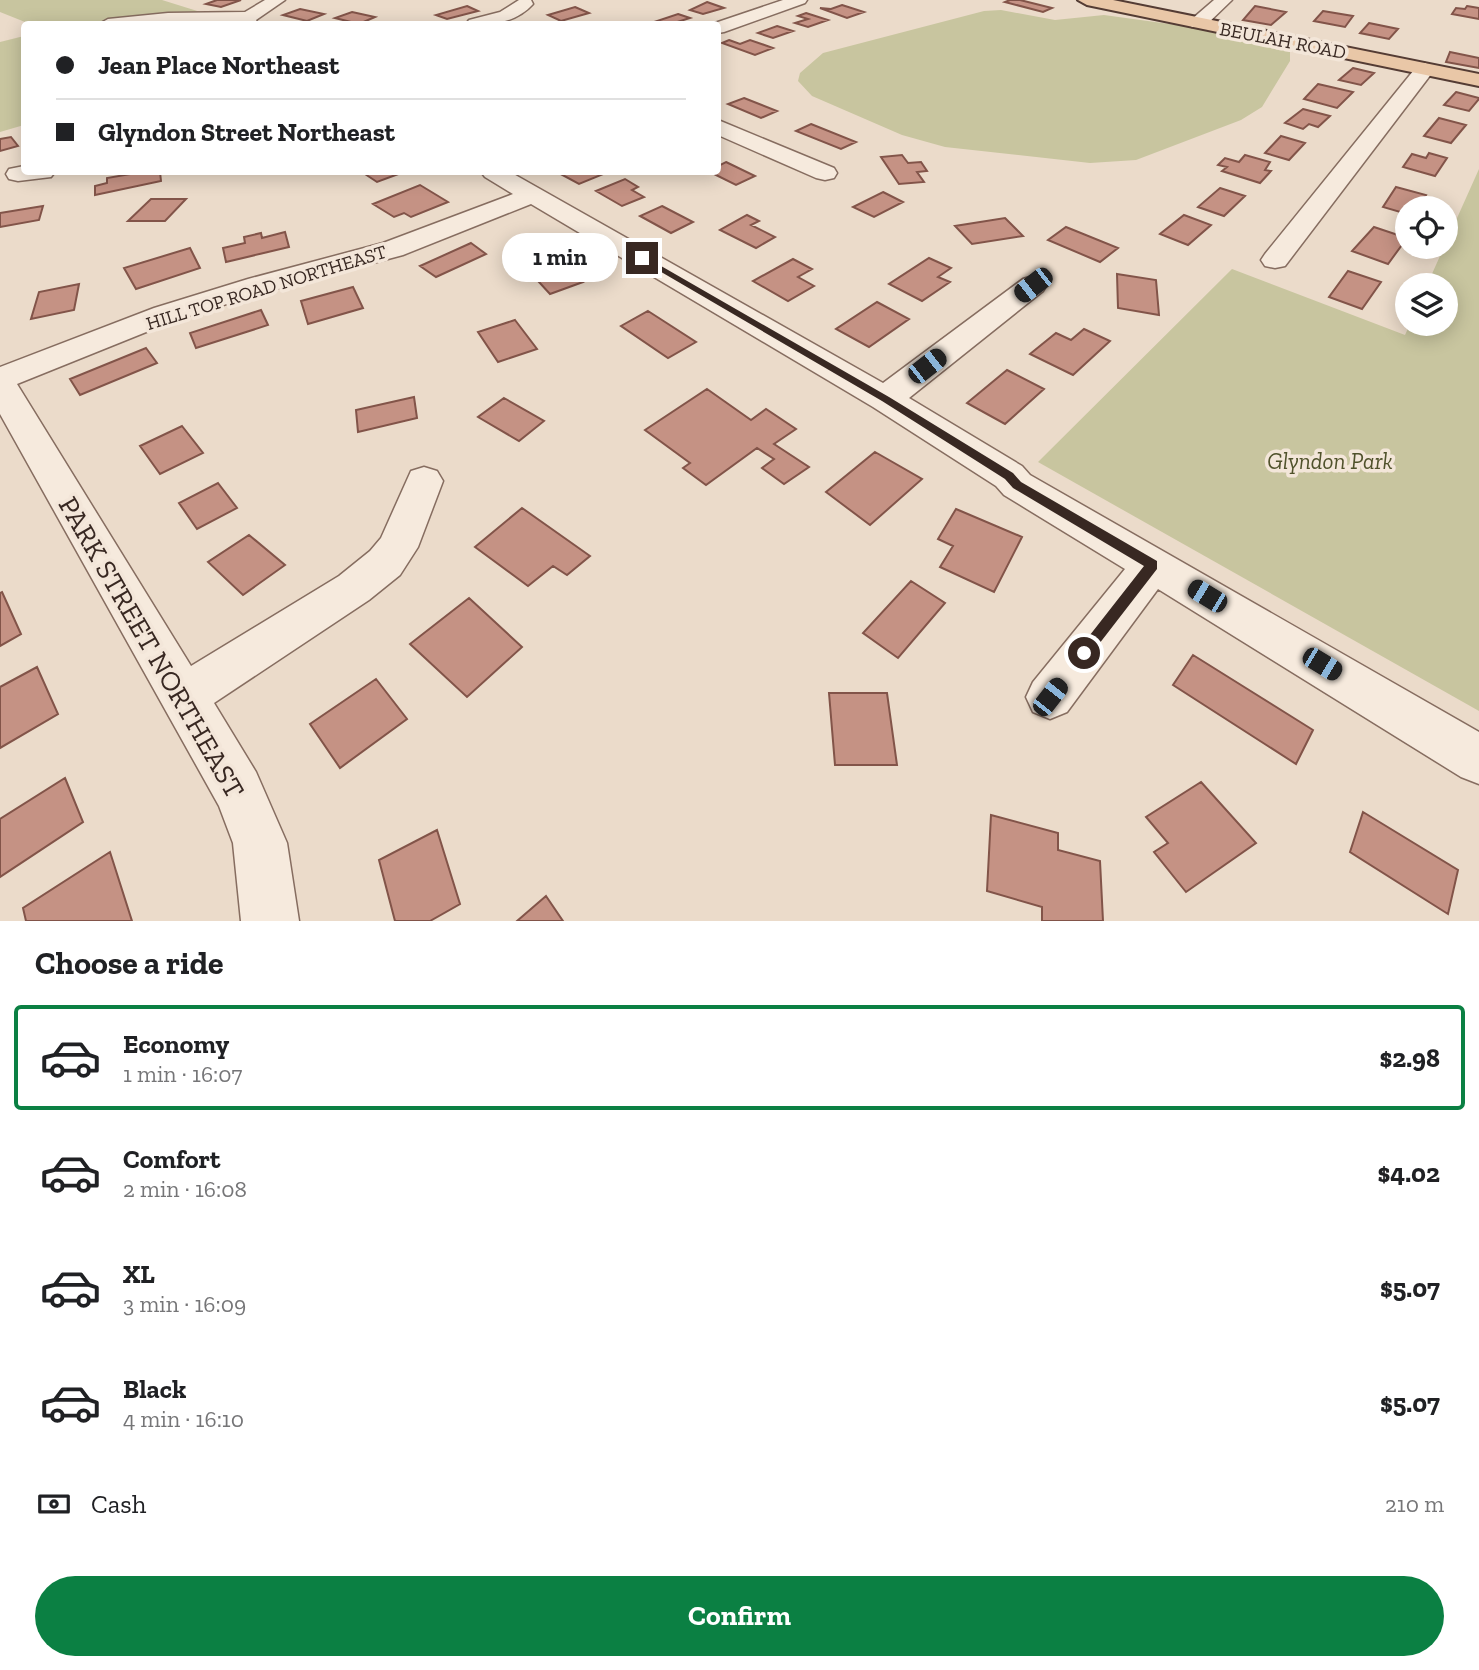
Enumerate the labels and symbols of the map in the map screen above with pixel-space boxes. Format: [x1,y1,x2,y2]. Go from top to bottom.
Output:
street label: BEULAH ROAD [1218,17,1348,64]
callout: 1 min [502,233,618,282]
street label: HILL TOP ROAD NORTHEAST [143,240,389,335]
route end [626,242,658,274]
car [1010,264,1057,306]
car [904,345,951,387]
park label: Glyndon Park [1267,447,1393,475]
street label: PARK STREET NORTHEAST [52,491,252,804]
car [1184,576,1231,616]
route start [1068,637,1100,669]
car [1299,644,1346,684]
car [1029,674,1072,720]

